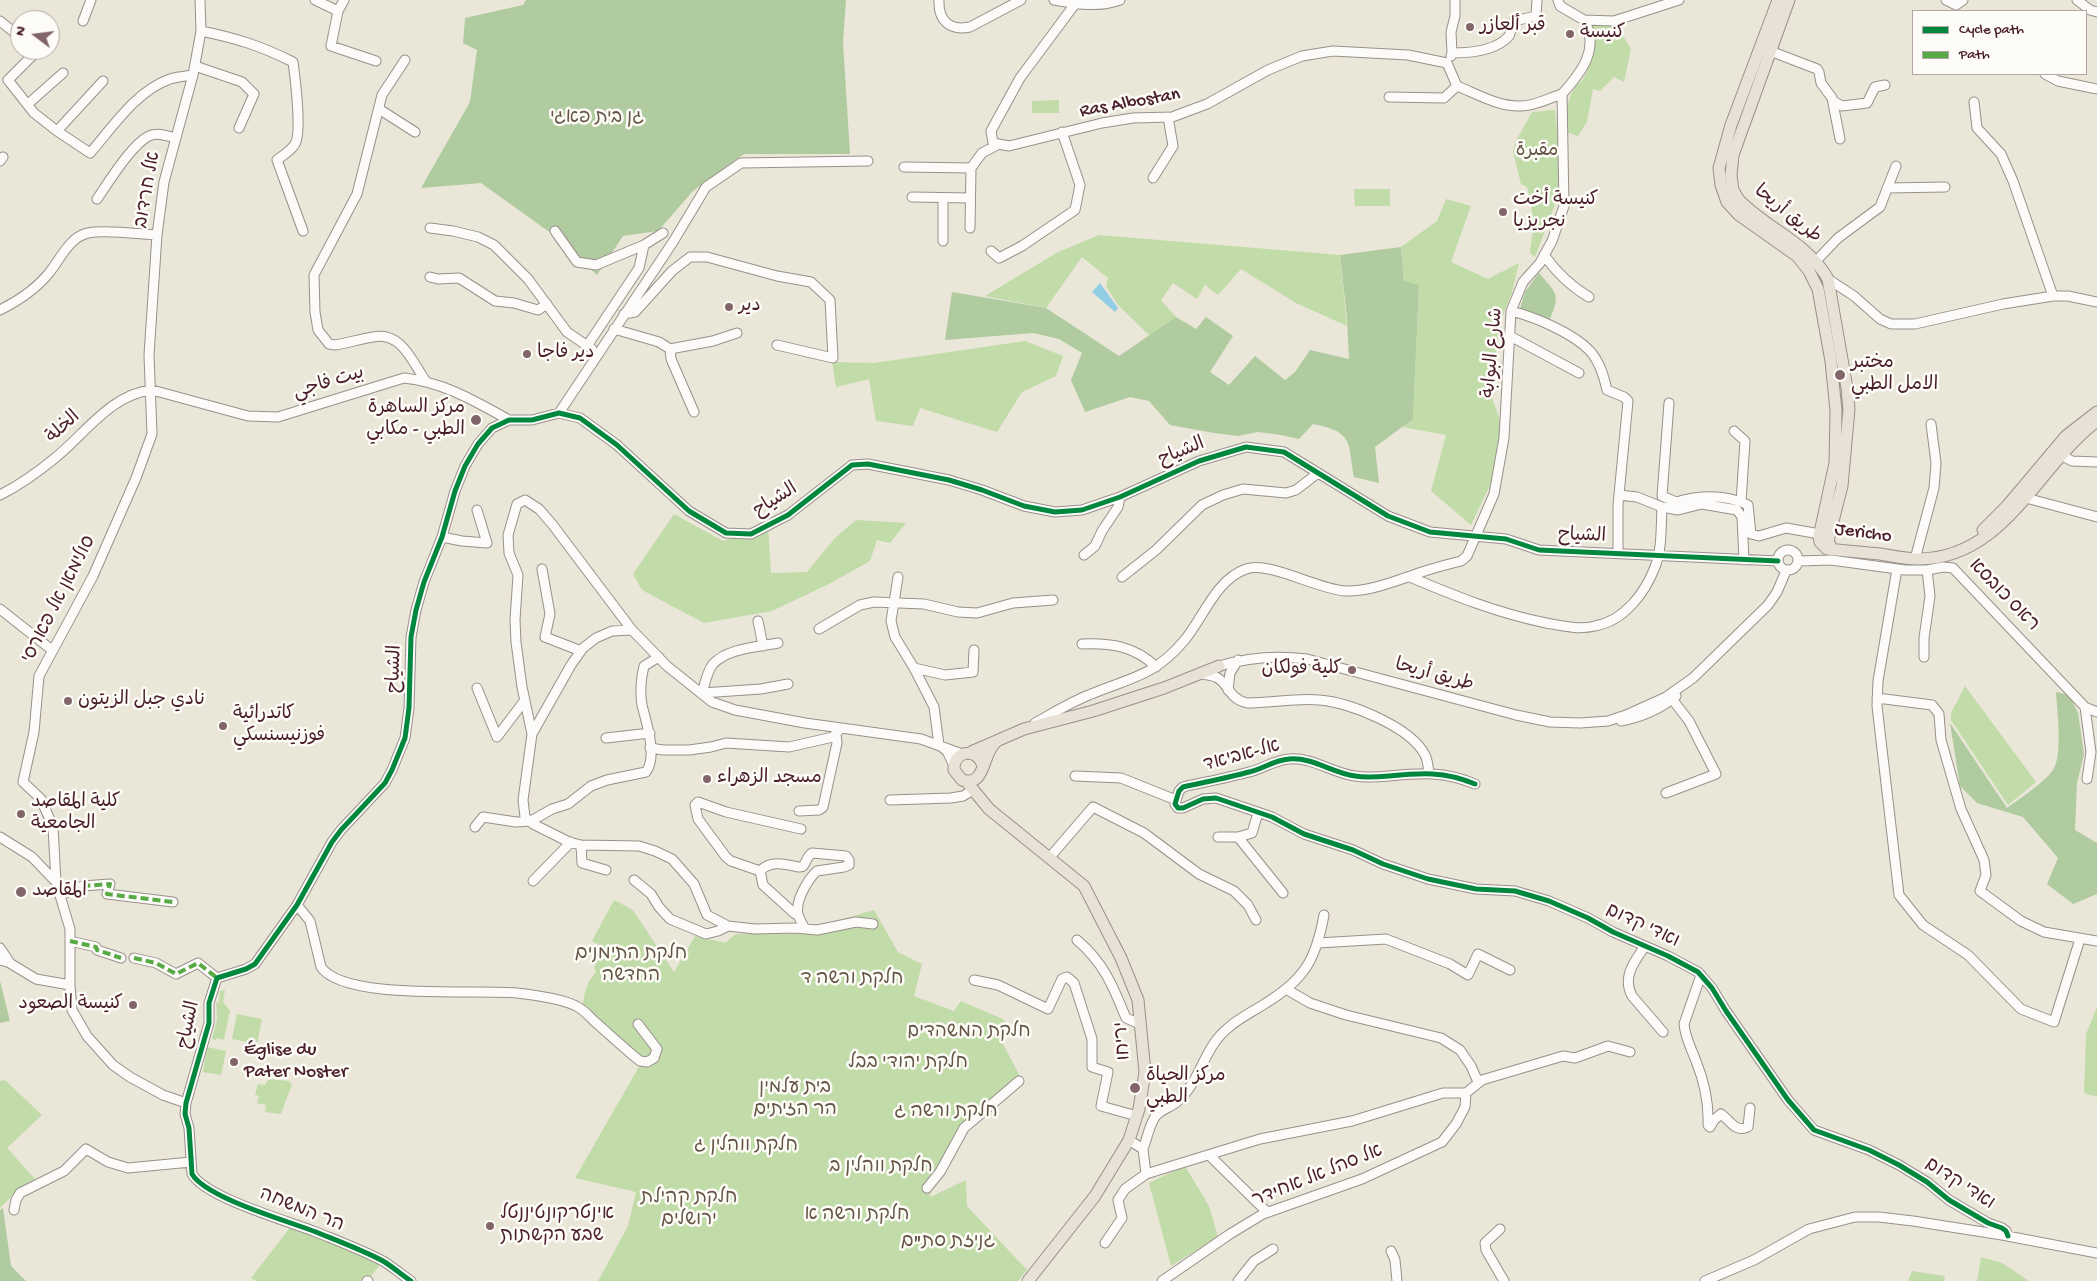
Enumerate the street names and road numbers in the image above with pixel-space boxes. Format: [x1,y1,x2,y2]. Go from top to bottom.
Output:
street label: Ras Albostan [1078,84,1182,124]
street label: אל חרדוב [131,150,167,230]
street label: طريق أريحا [1748,181,1826,249]
street label: شارع البوابة [1479,307,1509,399]
street label: بيت فاجي [291,362,367,406]
street label: الخلة [42,407,86,449]
street label: الشياح [1155,433,1209,473]
street label: الشياح [750,479,802,523]
street label: Jericho [1833,519,1893,549]
street label: الشياح [1558,525,1606,549]
street label: סולימאן אל פארסי [18,532,102,668]
street label: ראס כובסא [1963,555,2043,637]
street label: الشياح [384,645,408,693]
street label: طريق أريحا [1392,655,1476,697]
street label: אל-אביאד [1201,736,1283,778]
street label: ואדי קדום [1601,900,1683,954]
street label: الشياح [174,999,206,1051]
street label: יריחו [1111,1021,1137,1061]
street label: אל סהל אל אח'דר [1250,1141,1386,1213]
street label: ואדי קדום [1920,1154,1998,1216]
street label: הר המשחה [255,1184,347,1238]

